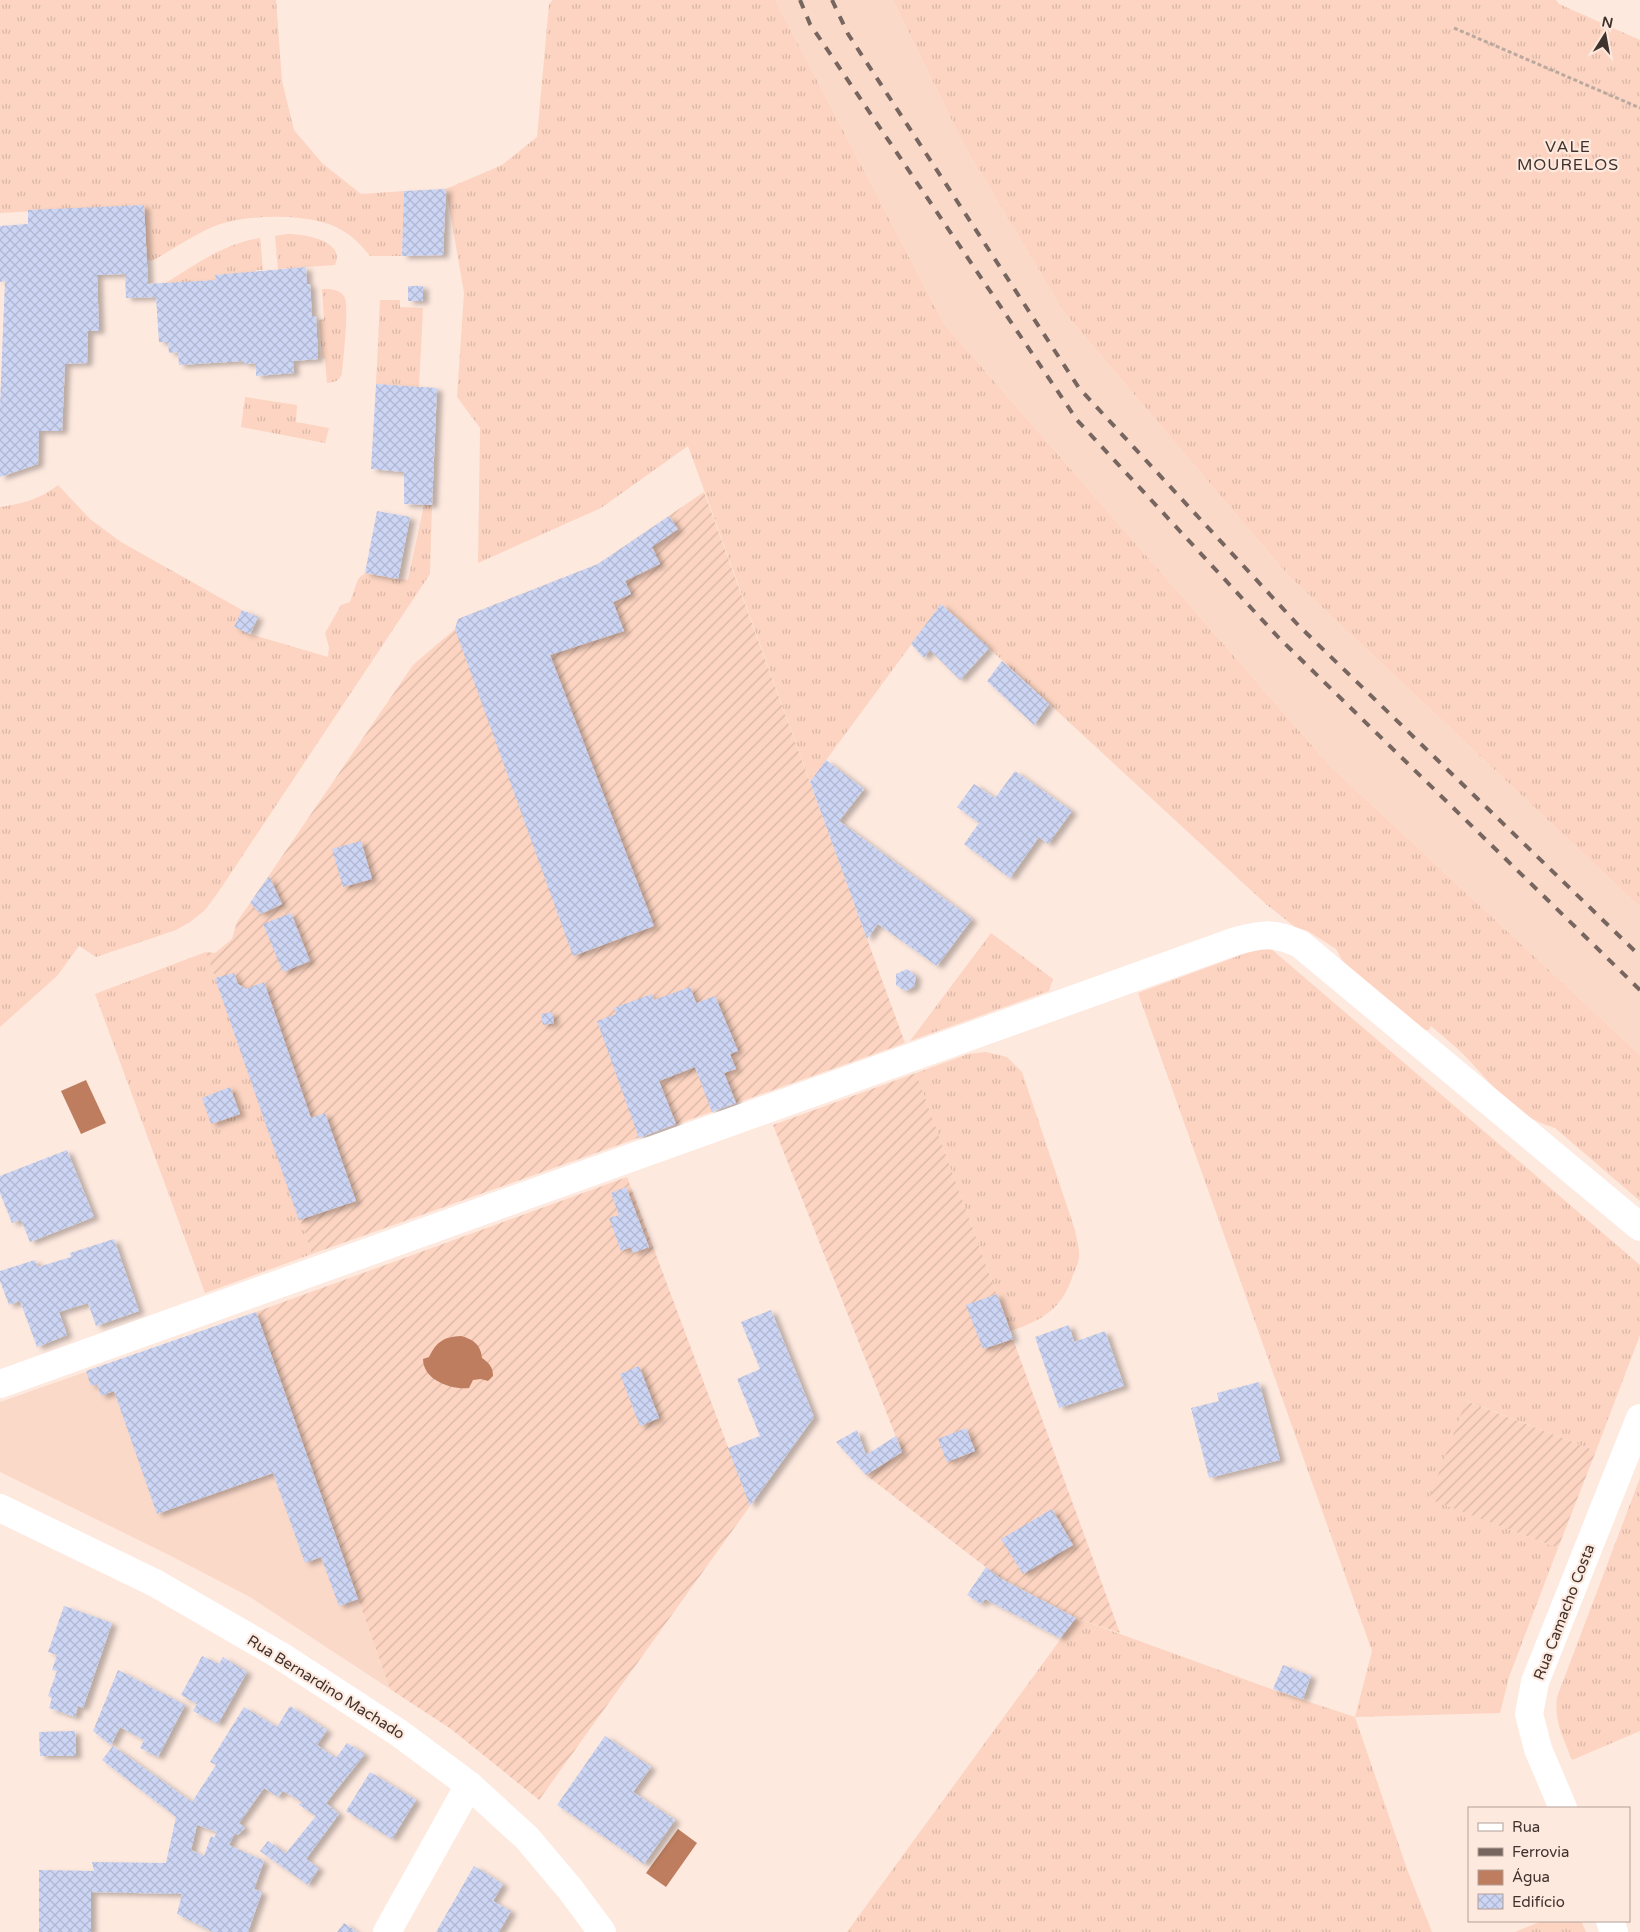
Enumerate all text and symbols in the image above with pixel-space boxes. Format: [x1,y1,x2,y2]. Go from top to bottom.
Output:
north arrow [1580,10,1630,60]
text: N [1600,13,1615,32]
district label: VALE MOURELOS [1517,137,1619,175]
street label: Rua Camacho Costa [1530,1542,1598,1682]
street label: Rua Bernardino Machado [244,1631,408,1743]
legend [1468,1807,1630,1922]
text: Rua [1512,1818,1540,1836]
text: Ferrovia [1512,1843,1569,1861]
text: Água [1512,1868,1550,1886]
text: Edifício [1512,1893,1565,1911]

